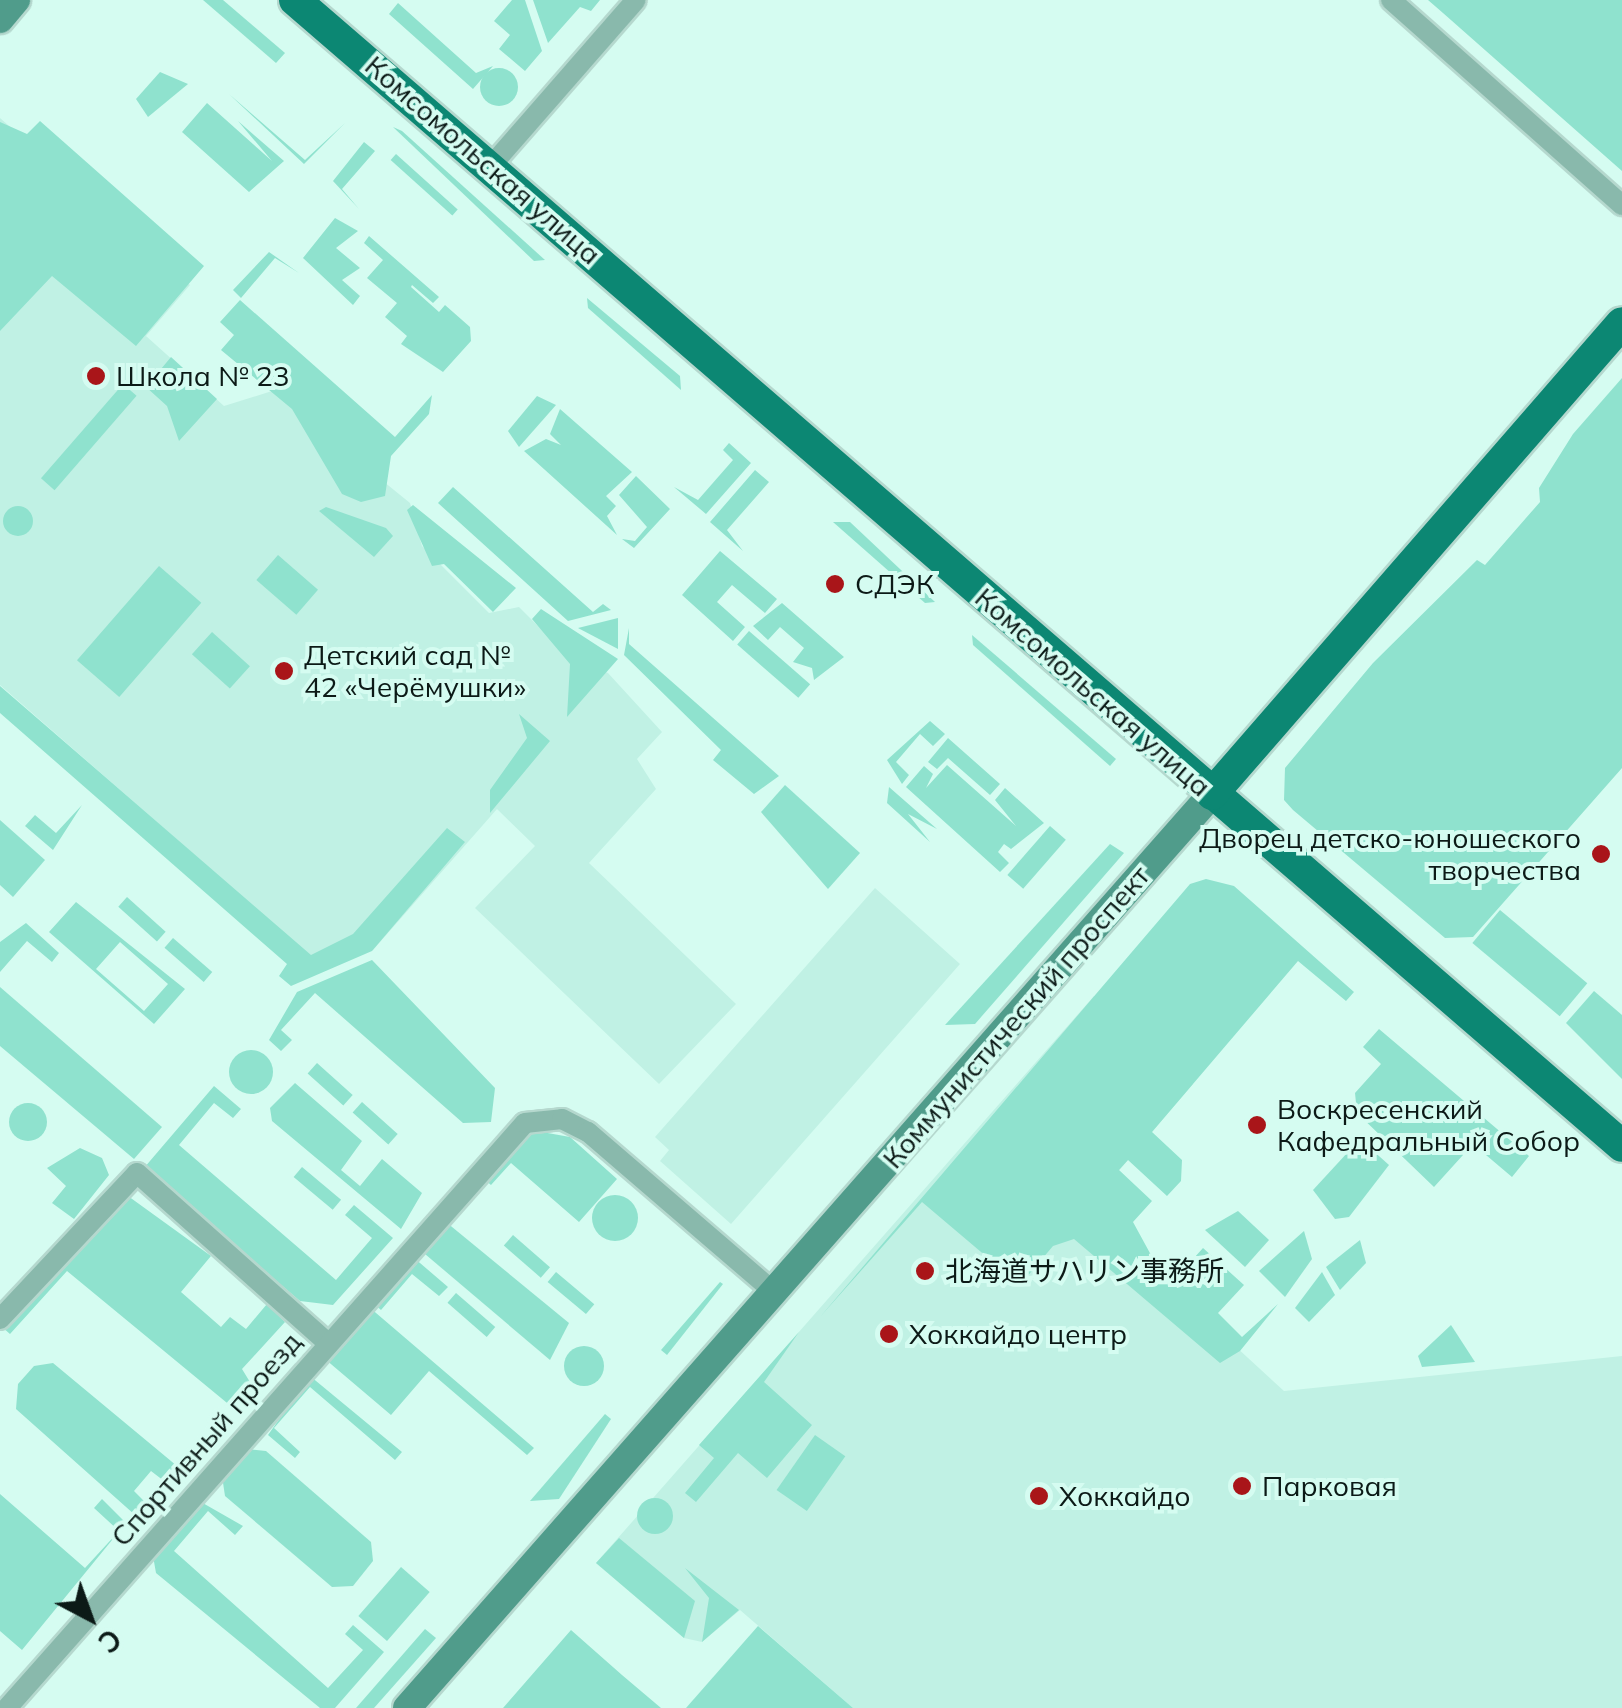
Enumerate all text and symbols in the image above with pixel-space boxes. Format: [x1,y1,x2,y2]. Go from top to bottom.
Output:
street label: Комсомольская улица [358,49,608,271]
place label: Школа № 23 [116,359,289,393]
marker: Школа № 23 [85,365,107,387]
place label: СДЭК [855,567,934,601]
marker: СДЭК [824,573,846,595]
street label: Комсомольская улица [968,581,1218,803]
place label: Детский сад № 42 «Черёмушки» [304,638,526,704]
marker: Детский сад № 42 «Черёмушки» [273,660,295,682]
place label: Дворец детско-юношеского творчества [1199,821,1581,887]
marker: Дворец детско-юношеского творчества [1590,843,1612,865]
street label: Коммунистический проспект [876,859,1156,1175]
place label: Воскресенский Кафедральный Собор [1277,1092,1580,1158]
marker: Воскресенский Кафедральный Собор [1246,1114,1268,1136]
place label: 北海道サハリン事務所 [945,1254,1225,1288]
marker: 北海道サハリン事務所 [914,1260,936,1282]
place label: Хоккайдо центр [909,1317,1127,1351]
marker: Хоккайдо центр [878,1323,900,1345]
street label: Спортивный проезд [104,1325,308,1553]
place label: Парковая [1262,1469,1397,1503]
marker: Парковая [1231,1475,1253,1497]
place label: Хоккайдо [1059,1479,1191,1513]
marker: Хоккайдо [1028,1485,1050,1507]
north arrow [40,1568,140,1668]
text: С [91,1622,129,1661]

